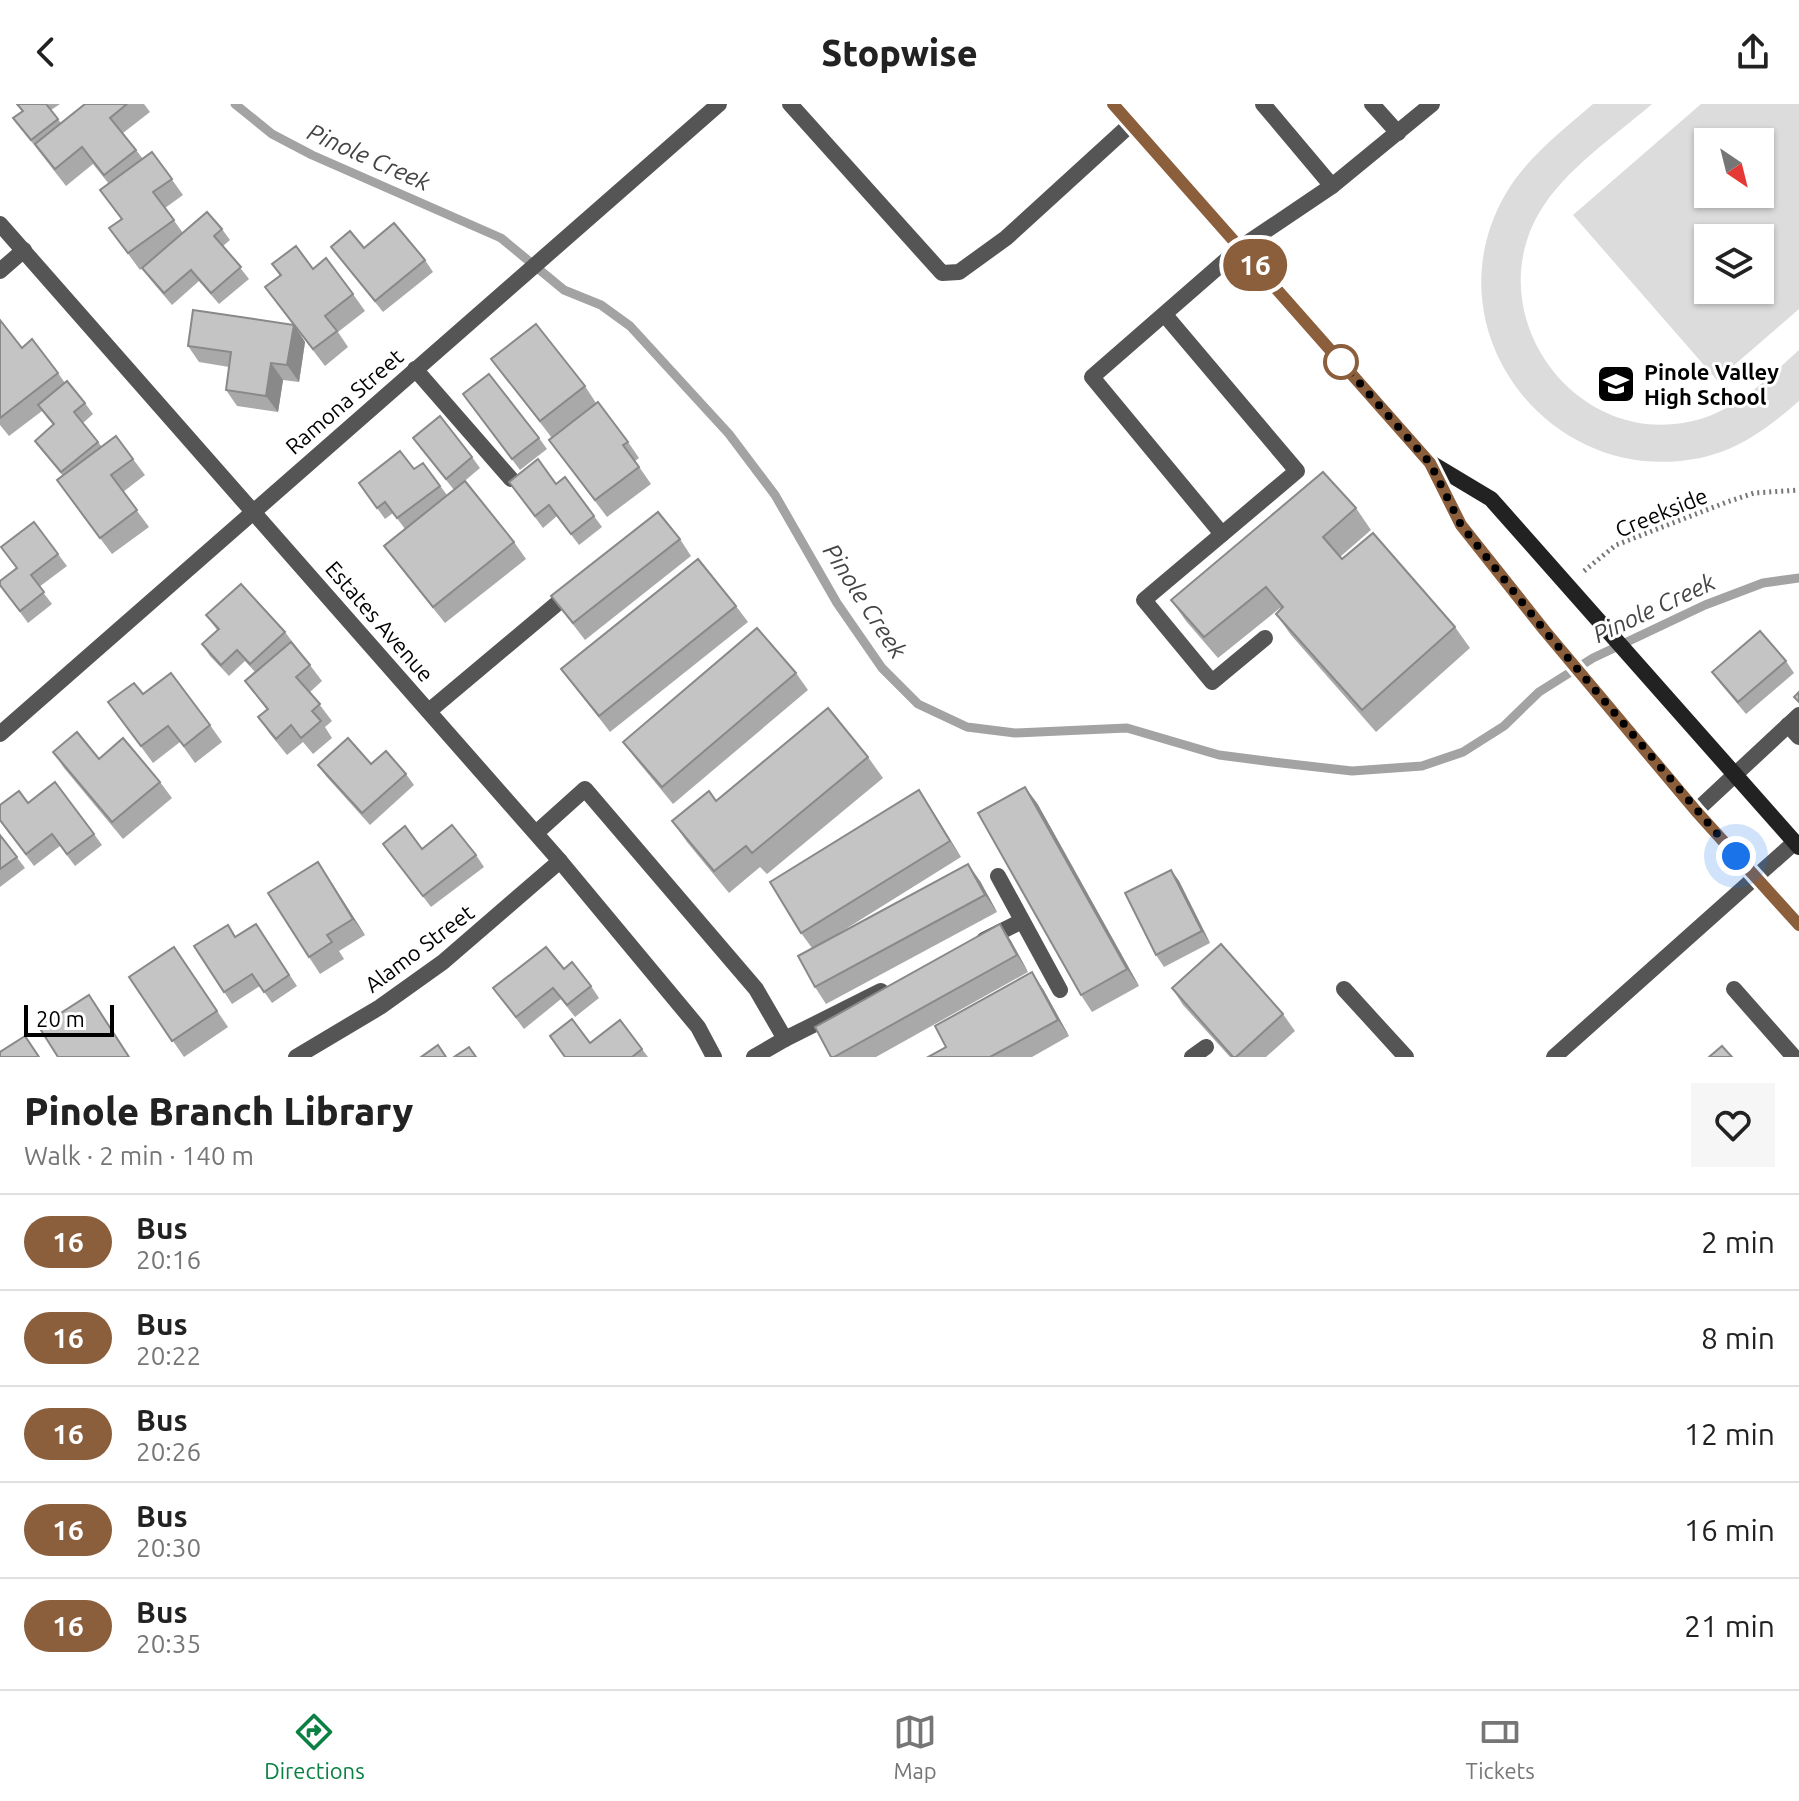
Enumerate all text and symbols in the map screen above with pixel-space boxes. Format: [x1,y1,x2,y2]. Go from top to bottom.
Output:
icon: back [24,30,68,74]
icon: share [1731,30,1775,74]
text: Stopwise [821,32,978,73]
water label: Pinole Creek [304,118,435,196]
north arrow [1694,128,1774,208]
map controls [1694,128,1774,304]
button: layers [1694,224,1774,304]
line badge: 16 [1219,239,1291,291]
text: 16 [1239,249,1271,280]
street label: Ramona Street [280,343,408,459]
unlabelled marker [1324,345,1358,379]
place label: Pinole Valley High School [1644,359,1779,409]
school or university icon: Pinole Valley High School [1595,363,1637,405]
street label: Creekside [1611,482,1711,542]
water label: Pinole Creek [818,539,912,664]
street label: Estates Avenue [321,556,439,686]
water label: Pinole Creek [1589,568,1720,648]
your location [1716,836,1756,876]
street label: Alamo Street [360,899,479,997]
scale bar [24,1001,114,1037]
text: 20 m [36,1006,85,1031]
button: heart [1691,1083,1775,1167]
text: Pinole Branch Library [24,1090,413,1132]
text: Walk · 2 min · 140 m [24,1141,254,1170]
text: Bus [136,1211,188,1245]
text: 2 min [1701,1225,1775,1259]
text: 16 [52,1226,84,1257]
text: 20:16 [136,1245,201,1274]
text: Bus [136,1307,188,1341]
text: 8 min [1701,1321,1775,1355]
text: 16 [52,1322,84,1353]
text: 20:22 [136,1341,201,1370]
text: Bus [136,1403,188,1437]
text: 12 min [1684,1417,1775,1451]
text: 16 [52,1418,84,1449]
text: 20:26 [136,1437,201,1466]
text: Bus [136,1499,188,1533]
text: 16 min [1684,1513,1775,1547]
text: 16 [52,1514,84,1545]
text: 20:30 [136,1533,201,1562]
text: Bus [136,1595,188,1629]
text: 21 min [1684,1609,1775,1643]
text: 16 [52,1610,84,1641]
text: 20:35 [136,1629,201,1658]
tab: Directions [264,1710,365,1783]
tab: Map [893,1710,937,1783]
tab: Tickets [1465,1710,1535,1783]

